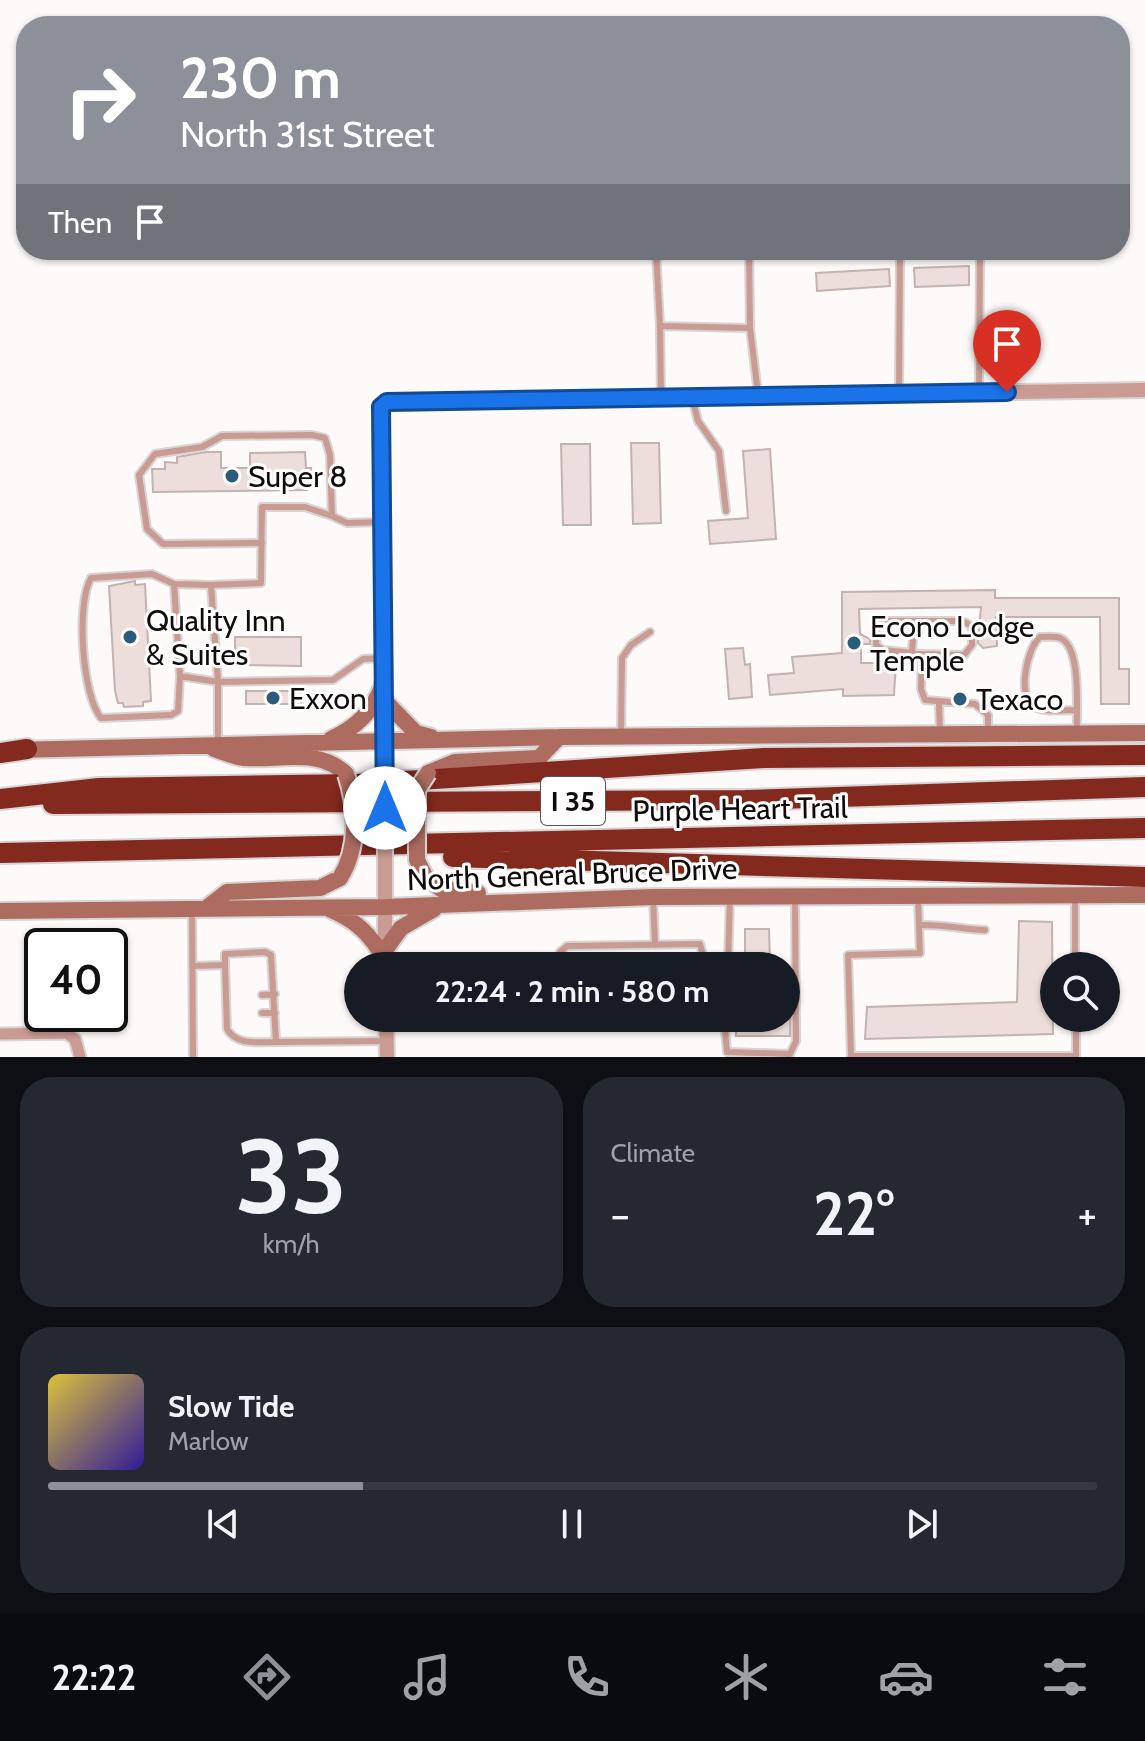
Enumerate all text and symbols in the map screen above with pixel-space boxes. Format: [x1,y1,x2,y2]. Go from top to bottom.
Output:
text: 230 m [180,44,341,112]
icon: right [48,48,152,152]
text: North 31st Street [180,112,435,156]
icon: arrive [128,200,172,244]
text: Then [48,204,112,241]
pin [973,310,1041,392]
icon: arrive [985,322,1029,366]
place label: Super 8 [248,458,348,495]
marker: Super 8 [223,467,241,485]
place label: Quality Inn & Suites [146,602,285,673]
place label: Econo Lodge Temple [870,608,1034,679]
marker: Quality Inn & Suites [121,628,139,646]
marker: Econo Lodge Temple [845,634,863,652]
place label: Exxon [289,680,367,717]
place label: Texaco [976,681,1063,718]
marker: Exxon [264,689,282,707]
marker: Texaco [951,690,969,708]
position arrow [343,766,427,850]
road number: I 35 [541,777,605,825]
street label: Purple Heart Trail [632,789,848,829]
street label: North General Bruce Drive [406,850,738,898]
speed limit sign: 40 [24,928,128,1032]
map controls [1040,952,1120,1032]
button: search [1040,952,1120,1032]
text: 22:24 · 2 min · 580 m [435,973,709,1010]
text: 33 [235,1113,347,1239]
text: Climate [611,1137,695,1169]
text: 22° [813,1177,894,1250]
text: − [611,1188,630,1241]
text: + [1078,1188,1097,1241]
text: km/h [263,1228,320,1260]
text: Slow Tide [168,1388,295,1425]
text: Marlow [168,1425,249,1457]
icon: previous [201,1502,245,1546]
icon: pause [550,1502,594,1546]
icon: next [900,1502,944,1546]
icon: directions [239,1649,295,1705]
icon: music [399,1649,455,1705]
icon: phone [559,1649,615,1705]
icon: climate [718,1649,774,1705]
icon: car [878,1649,934,1705]
icon: filters [1037,1649,1093,1705]
text: 22:22 [52,1655,136,1699]

